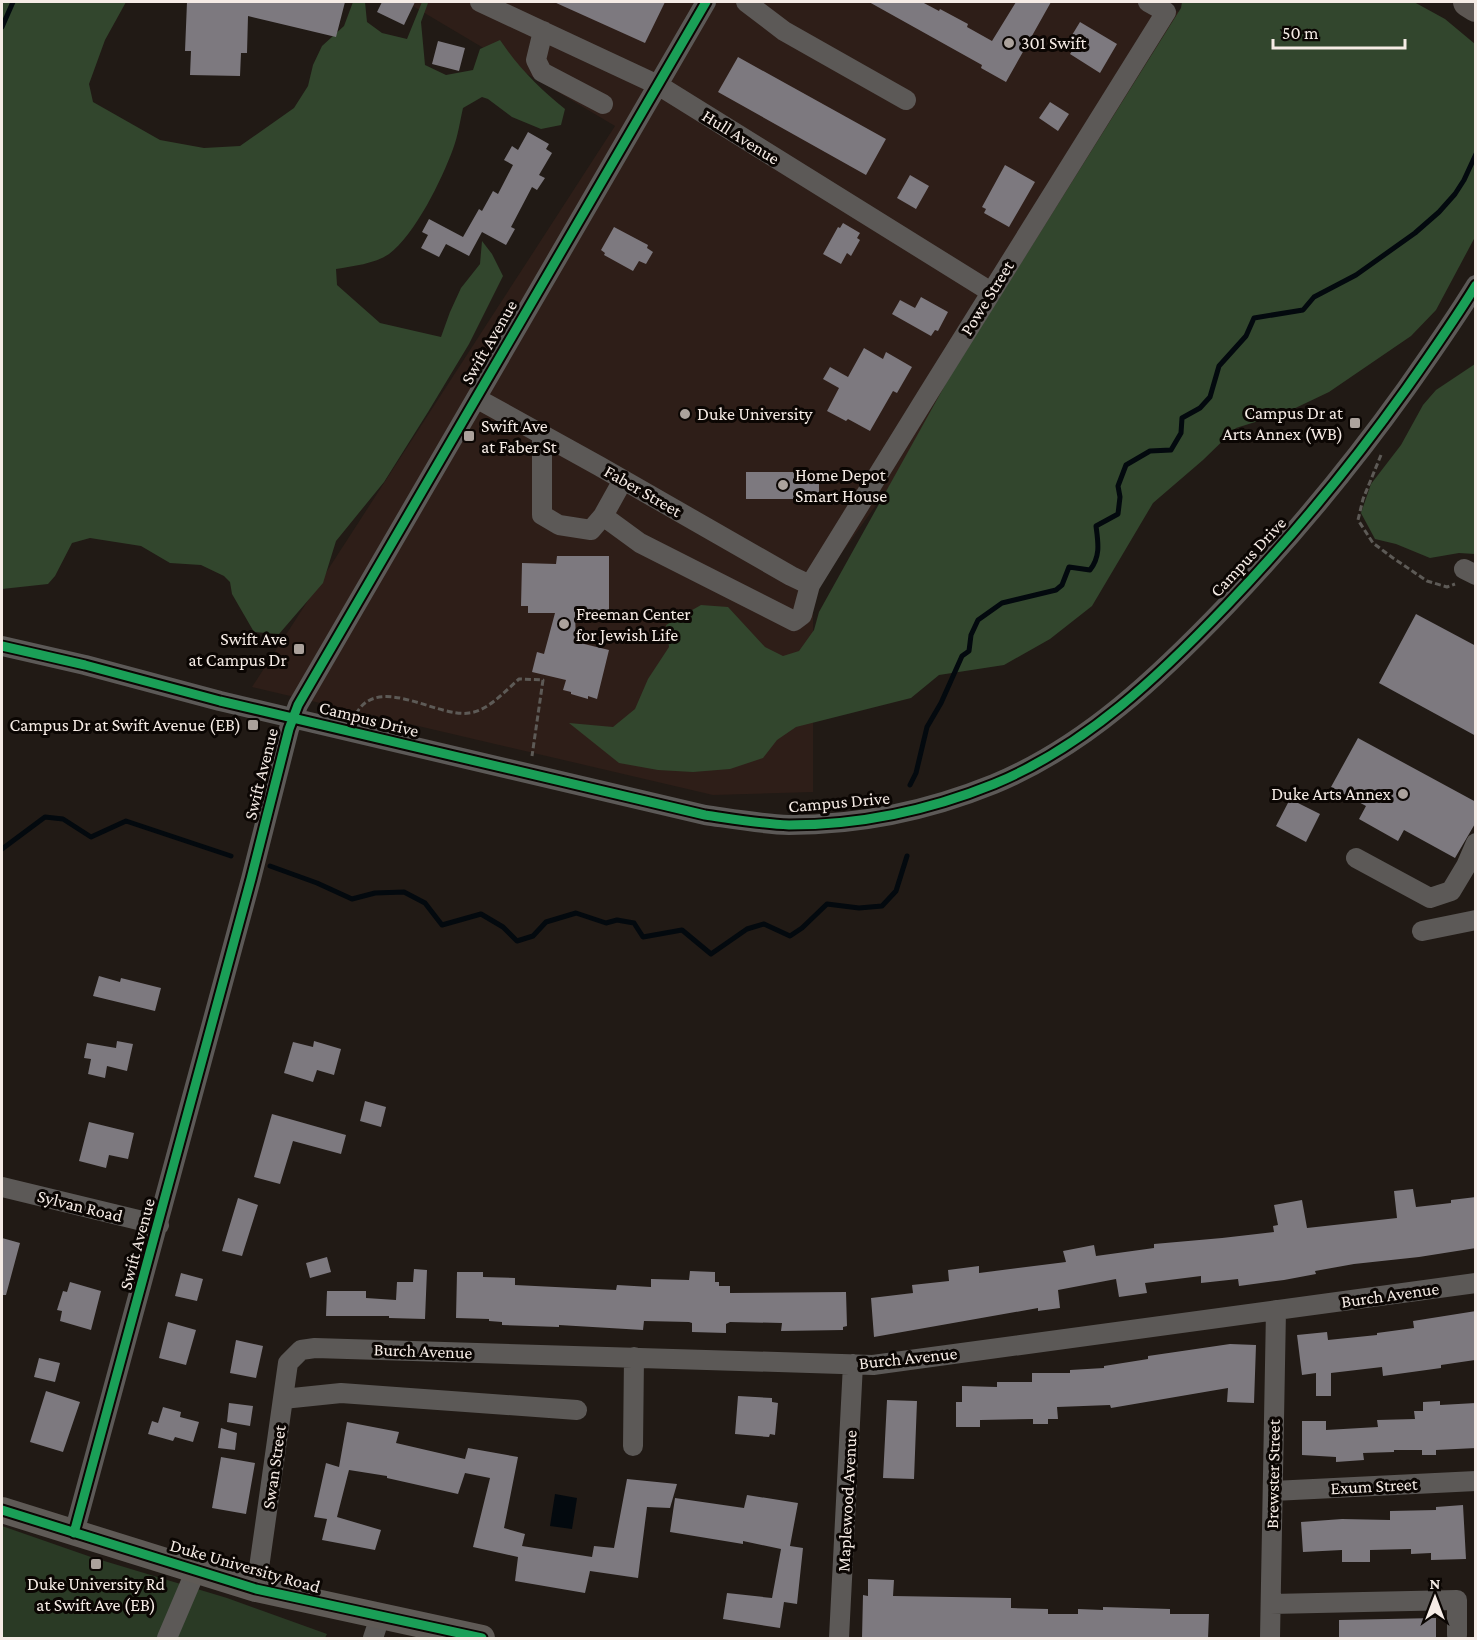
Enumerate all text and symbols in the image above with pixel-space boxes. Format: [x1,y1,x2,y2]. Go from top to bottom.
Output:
scale bar [1273,12,1405,50]
text: 50 m [1282,23,1319,43]
place label: 301 Swift [1021,33,1088,53]
marker: 301 Swift [1002,36,1016,50]
street label: Hull Avenue [699,105,783,169]
street label: Powe Street [956,256,1018,339]
street label: Swift Avenue [457,296,521,388]
place label: Campus Dr at Arts Annex (WB) [1222,403,1344,445]
place label: Duke University [697,404,813,424]
marker: Duke University [678,407,692,421]
place label: Swift Ave at Faber St [481,416,558,457]
marker: Campus Dr at Arts Annex (WB) [1348,416,1362,430]
marker: Swift Ave at Faber St [462,429,476,443]
street label: Faber Street [601,461,686,522]
place label: Home Depot Smart House [795,465,887,506]
marker: Home Depot Smart House [776,478,790,492]
street label: Campus Drive [1206,513,1290,601]
place label: Freeman Center for Jewish Life [576,604,691,645]
marker: Freeman Center for Jewish Life [557,617,571,631]
place label: Swift Ave at Campus Dr [188,629,288,670]
marker: Swift Ave at Campus Dr [292,642,306,656]
street label: Campus Drive [317,697,421,741]
place label: Campus Dr at Swift Avenue (EB) [9,715,241,736]
marker: Campus Dr at Swift Avenue (EB) [246,718,260,732]
street label: Swift Avenue [240,726,282,822]
place label: Duke Arts Annex [1271,784,1392,804]
marker: Duke Arts Annex [1396,787,1410,801]
street label: Campus Drive [787,788,891,816]
street label: Sylvan Road [35,1186,125,1226]
street label: Swift Avenue [115,1196,159,1292]
street label: Burch Avenue [1340,1278,1440,1312]
street label: Burch Avenue [373,1339,473,1363]
street label: Burch Avenue [858,1343,958,1373]
street label: Brewster Street [1262,1418,1284,1529]
street label: Swan Street [258,1423,290,1510]
street label: Maplewood Avenue [833,1429,861,1572]
street label: Exum Street [1330,1474,1419,1498]
street label: Duke University Road [168,1535,323,1597]
marker: Duke University Rd at Swift Ave (EB) [89,1557,103,1571]
north arrow [1405,1568,1465,1628]
place label: Duke University Rd at Swift Ave (EB) [27,1574,166,1616]
text: N [1430,1575,1441,1592]

